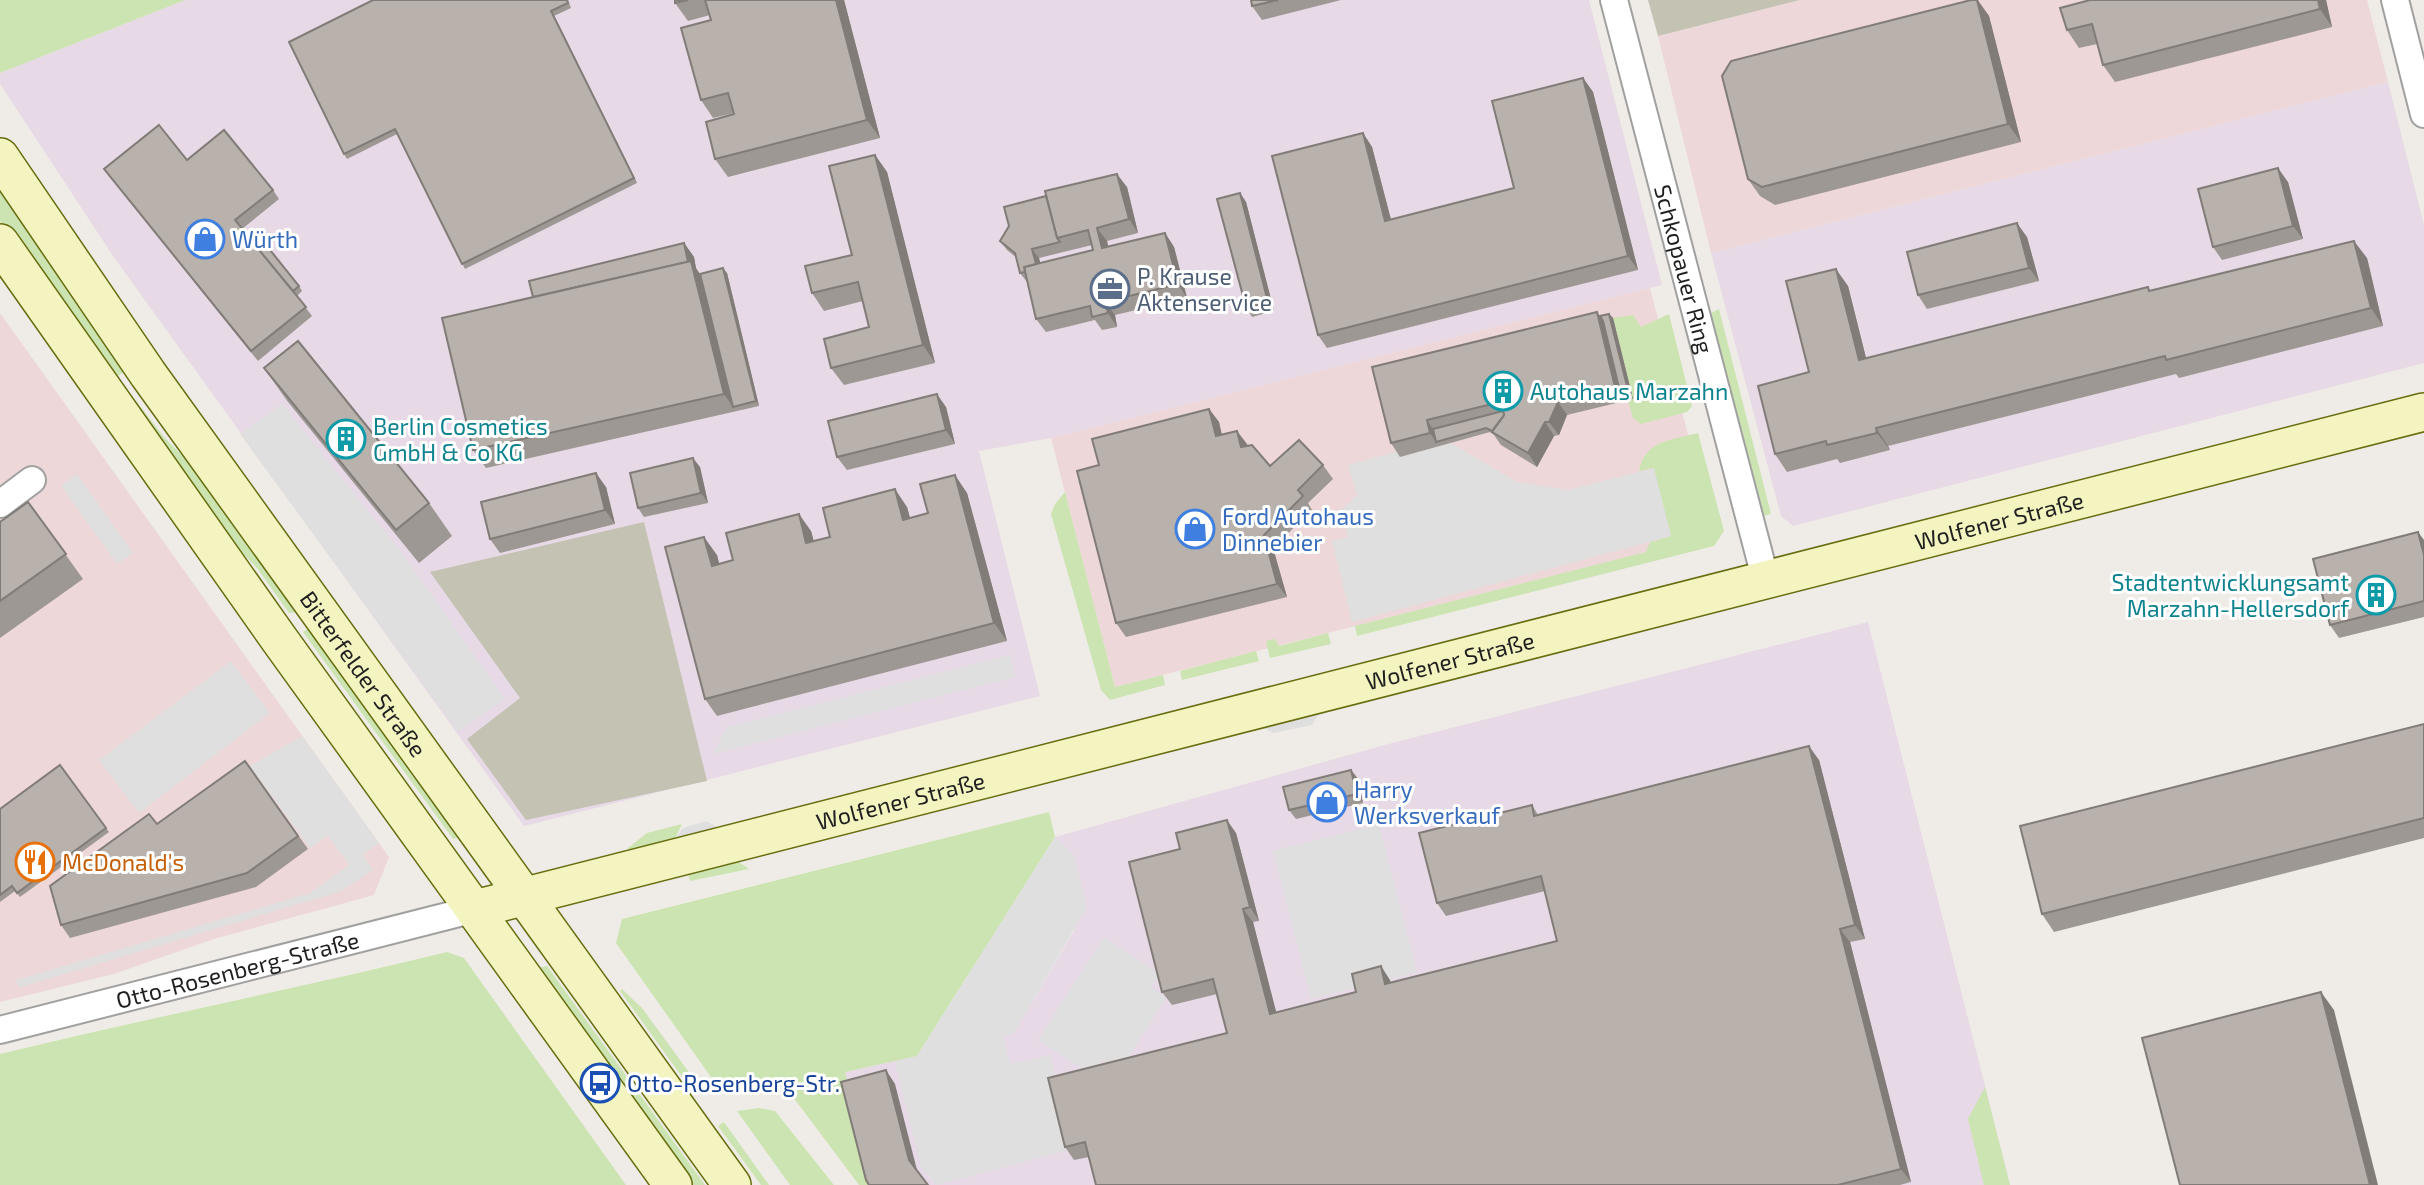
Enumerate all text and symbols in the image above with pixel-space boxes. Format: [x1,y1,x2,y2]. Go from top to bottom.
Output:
street label: Schkopauer Ring [1649,181,1720,357]
shop icon: Würth [184,218,226,260]
place label: Würth [232,225,298,253]
place label: P. Krause Aktenservice [1137,262,1272,316]
office icon: P. Krause Aktenservice [1089,268,1131,310]
building icon: Autohaus Marzahn [1482,370,1524,412]
place label: Autohaus Marzahn [1530,377,1728,405]
place label: Berlin Cosmetics GmbH & Co KG [373,412,548,466]
building icon: Berlin Cosmetics GmbH & Co KG [325,418,367,460]
street label: Wolfener Straße [1912,485,2087,555]
place label: Ford Autohaus Dinnebier [1222,502,1374,556]
shop icon: Ford Autohaus Dinnebier [1174,508,1216,550]
place label: Stadtentwicklungsamt Marzahn-Hellersdorf [2111,568,2350,622]
building icon: Stadtentwicklungsamt Marzahn-Hellersdorf [2355,574,2397,616]
street label: Bitterfelder Straße [295,585,433,762]
street label: Wolfener Straße [1362,625,1537,695]
street label: Wolfener Straße [813,766,988,835]
place label: Harry Werksverkauf [1354,775,1501,829]
shop icon: Harry Werksverkauf [1306,781,1348,823]
restaurant icon: McDonald's [14,841,56,883]
place label: McDonald's [62,848,184,876]
street label: Otto-Rosenberg-Straße [113,925,362,1014]
bus stop icon: Otto-Rosenberg-Str. [579,1062,621,1104]
place label: Otto-Rosenberg-Str. [627,1069,840,1097]

